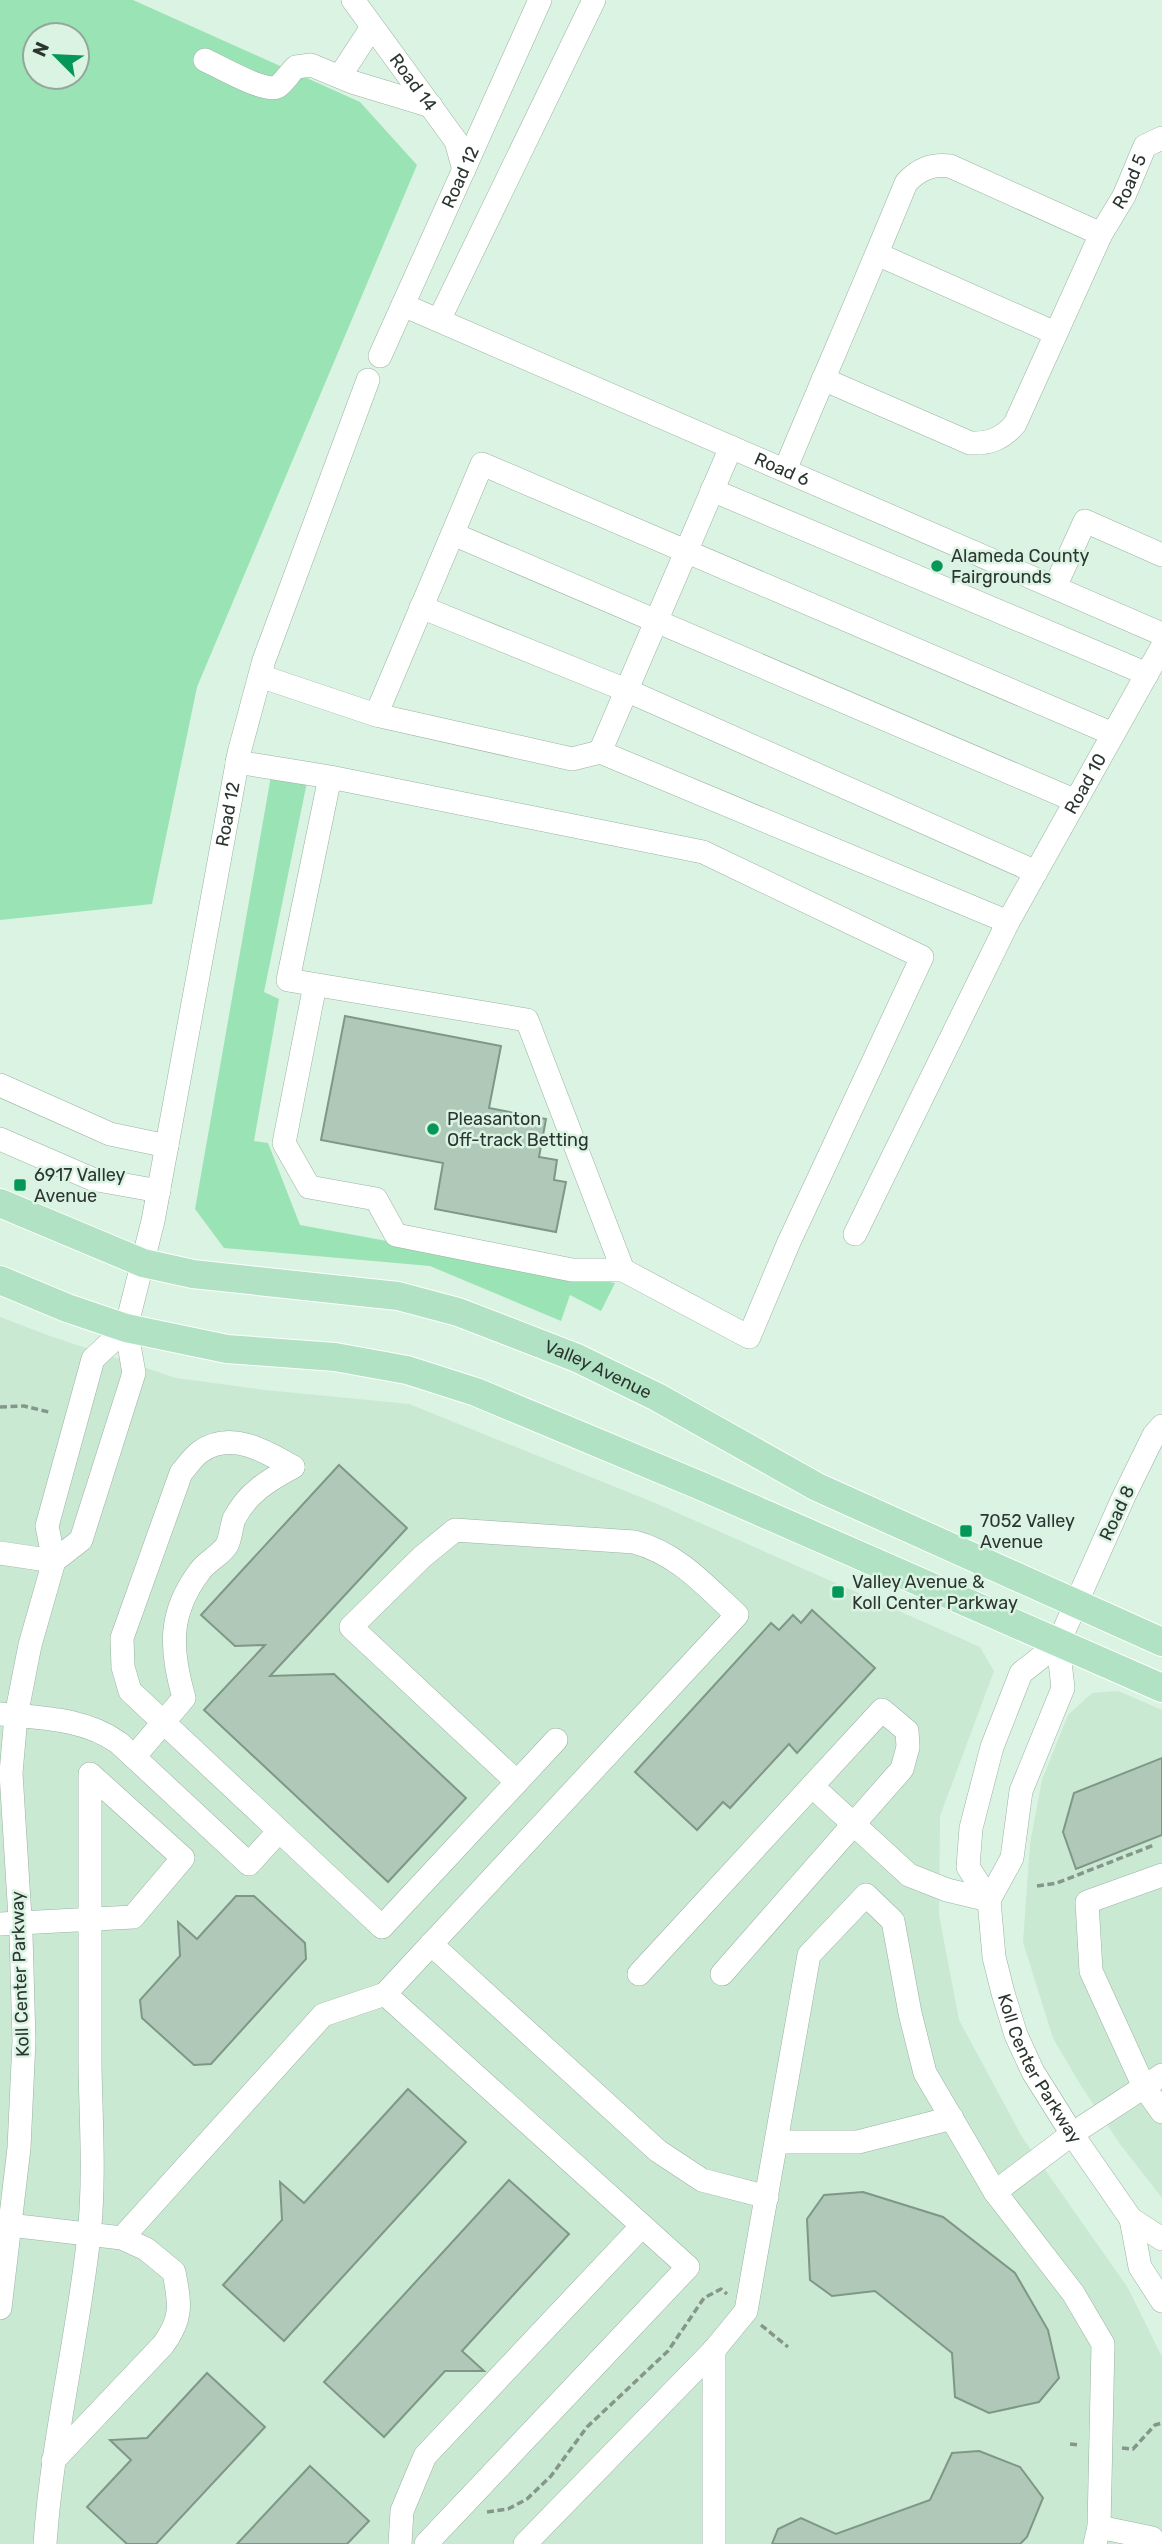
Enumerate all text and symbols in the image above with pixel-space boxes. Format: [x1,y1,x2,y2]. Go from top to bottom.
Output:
north arrow [21,21,91,91]
text: N [28,38,54,60]
street label: Road 14 [385,49,442,116]
street label: Road 12 [437,143,484,212]
street label: Road 5 [1108,151,1151,213]
street label: Road 6 [751,448,813,491]
place label: Alameda County Fairgrounds [951,545,1089,588]
marker: Alameda County Fairgrounds [929,558,945,574]
street label: Road 10 [1060,749,1111,818]
street label: Road 12 [211,780,244,848]
place label: Pleasanton Off-track Betting [447,1108,589,1151]
marker: Pleasanton Off-track Betting [425,1121,441,1137]
place label: 6917 Valley Avenue [34,1164,126,1207]
marker: 6917 Valley Avenue [12,1177,28,1193]
street label: Valley Avenue [541,1335,655,1404]
street label: Road 8 [1095,1482,1139,1544]
place label: 7052 Valley Avenue [980,1510,1075,1553]
marker: 7052 Valley Avenue [958,1523,974,1539]
place label: Valley Avenue & Koll Center Parkway [852,1571,1018,1614]
marker: Valley Avenue & Koll Center Parkway [830,1584,846,1600]
street label: Koll Center Parkway [6,1891,34,2057]
street label: Koll Center Parkway [993,1991,1086,2148]

